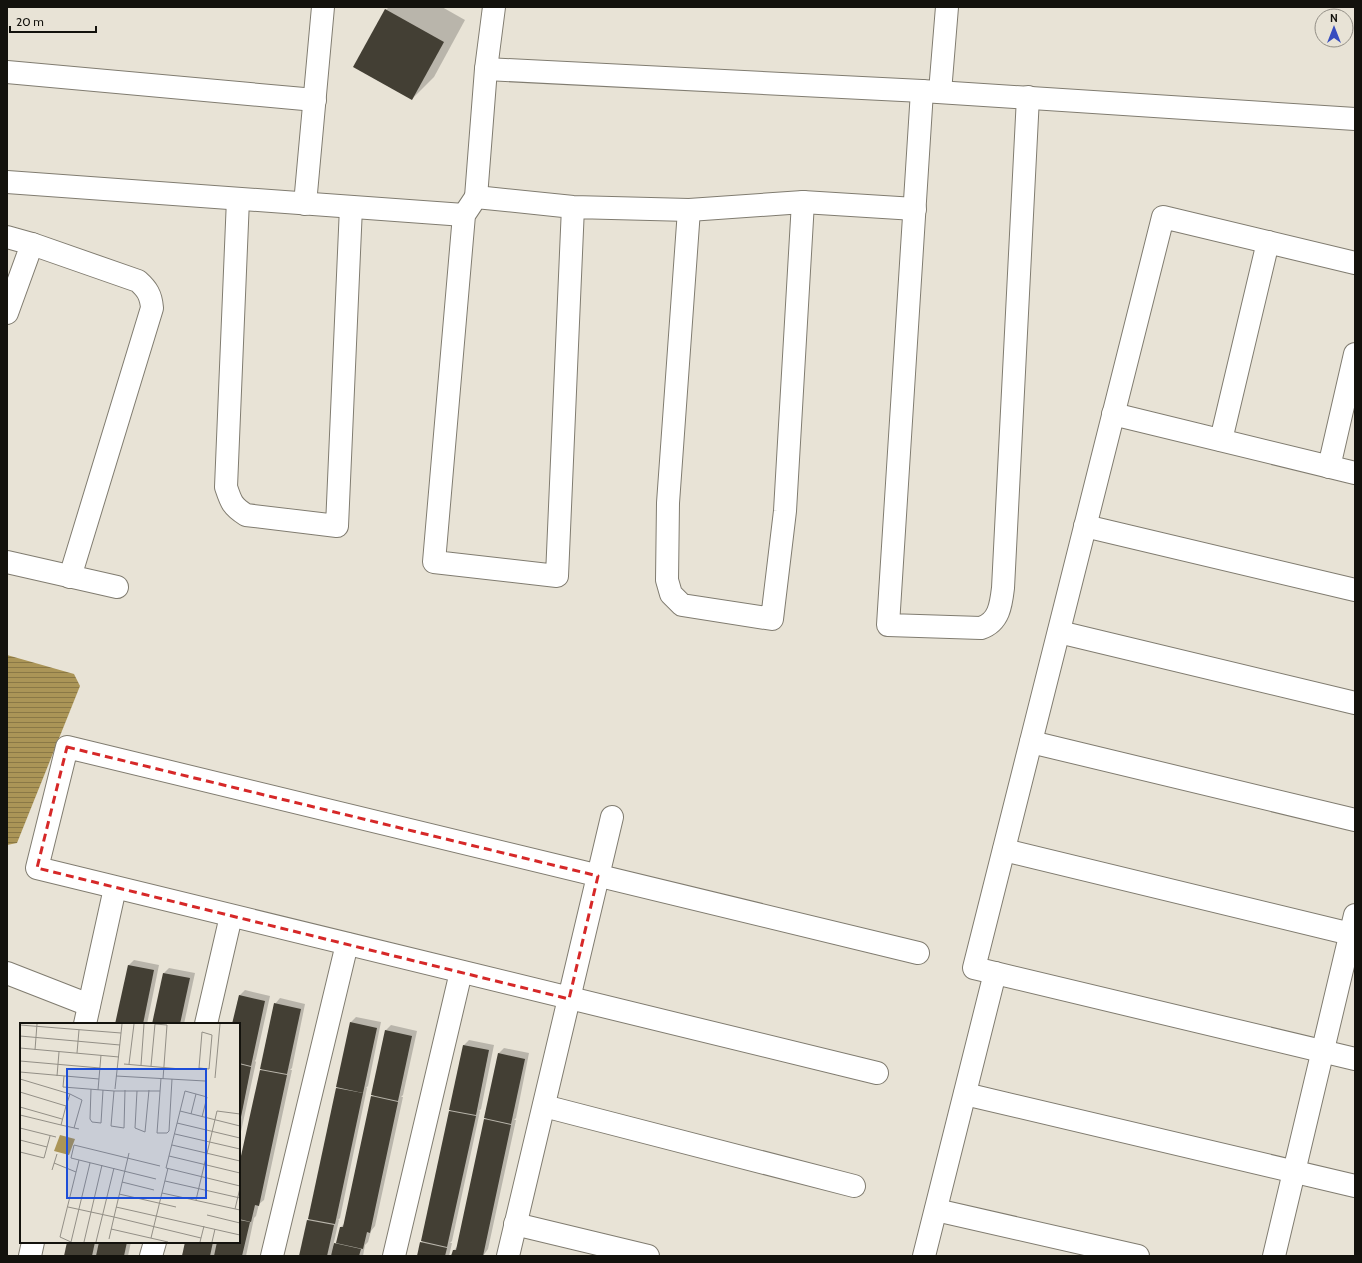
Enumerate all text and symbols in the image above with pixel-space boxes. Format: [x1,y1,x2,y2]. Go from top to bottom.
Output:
scale bar [10,8,96,34]
north arrow [1314,8,1354,48]
text: N [1330,11,1338,25]
text: 20 m [16,14,44,29]
inset map [20,1023,240,1243]

